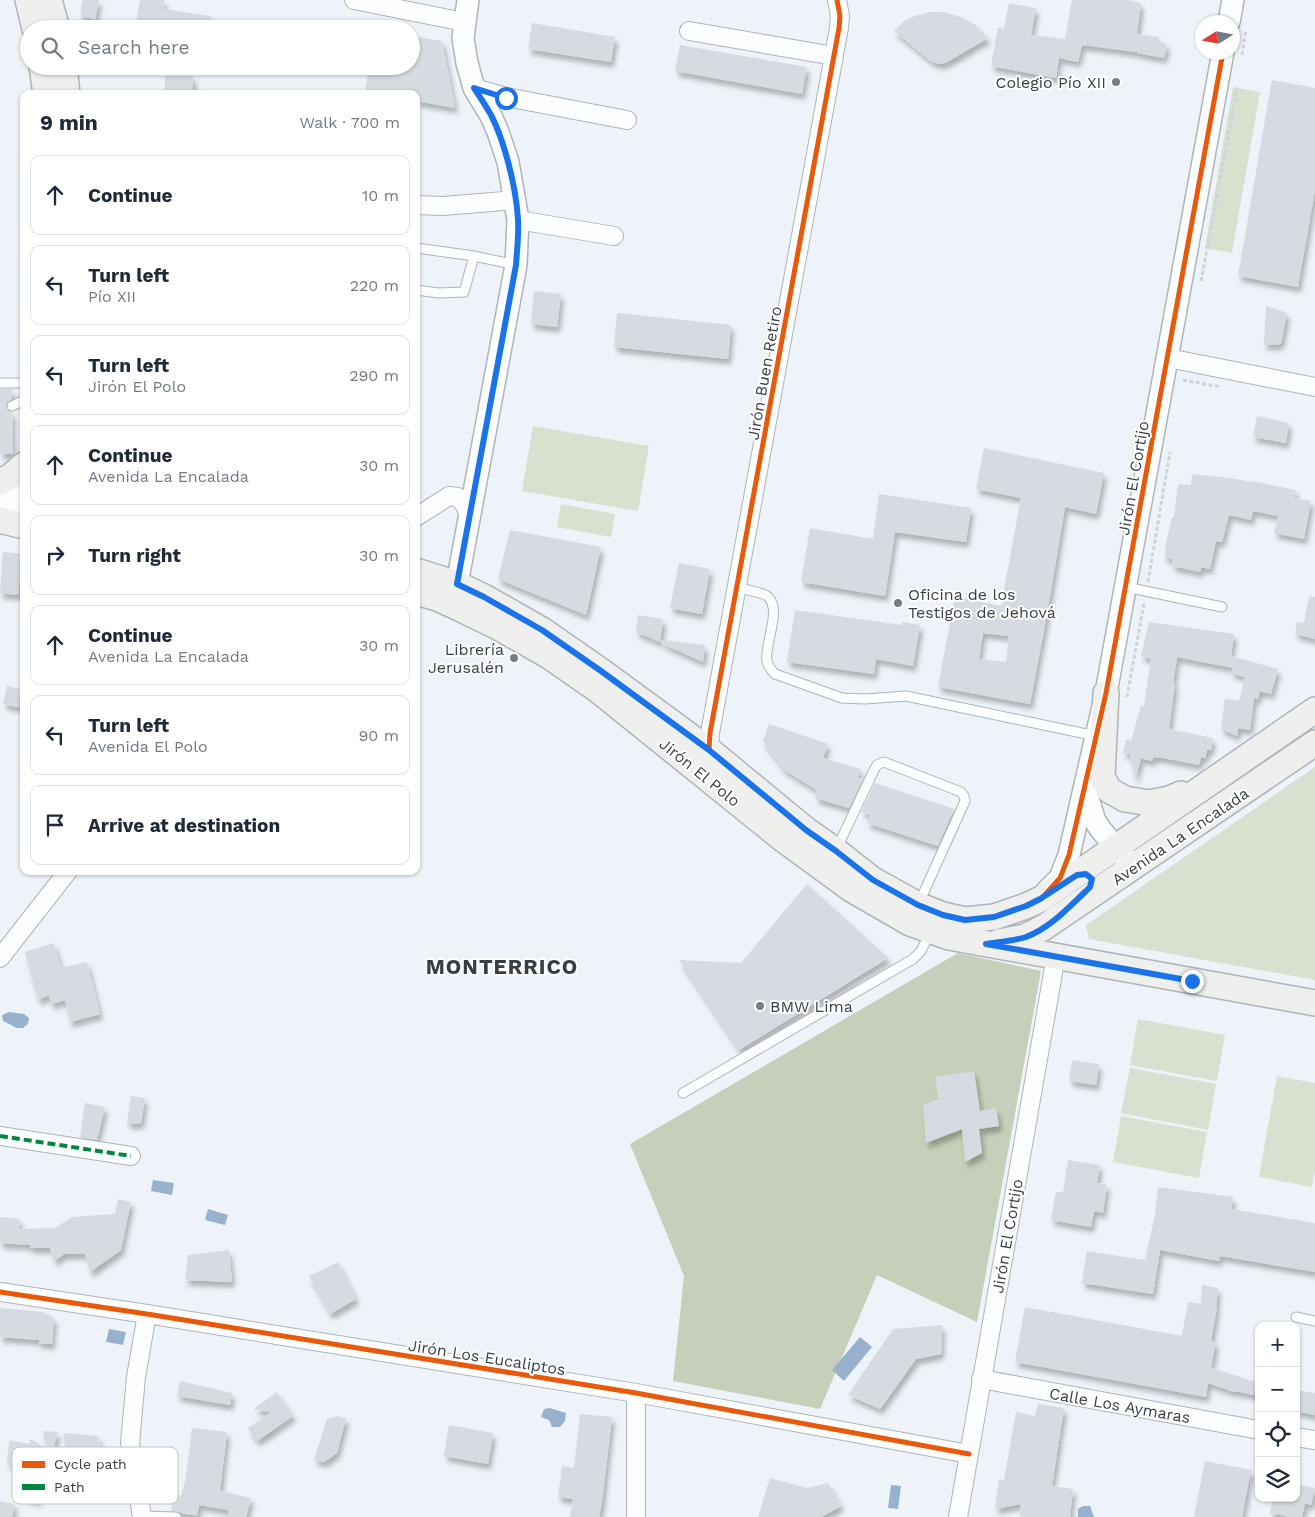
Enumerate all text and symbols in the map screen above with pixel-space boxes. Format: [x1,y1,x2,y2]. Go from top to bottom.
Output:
north arrow [1195,15,1240,60]
search box [20,20,420,75]
icon: search [38,34,66,62]
text: Search here [78,36,189,59]
place label: Colegio Pío XII [995,73,1106,92]
marker: Colegio Pío XII [1110,76,1122,88]
route start [495,87,518,110]
text: 9 min [40,110,98,135]
text: Walk · 700 m [299,113,400,132]
icon: ahead [41,181,69,209]
text: Continue [88,184,172,207]
text: 10 m [362,186,399,205]
text: Turn left [88,264,169,287]
icon: left [41,271,69,299]
text: 220 m [350,276,399,295]
text: Pío XII [88,287,136,306]
street label: Jirón Buen Retiro [743,305,786,441]
text: Turn left [88,354,169,377]
icon: left [41,361,69,389]
text: 290 m [349,366,399,385]
text: Jirón El Polo [88,377,186,396]
street label: Jirón El Cortijo [1114,419,1153,537]
text: Continue [88,444,172,467]
icon: ahead [41,451,69,479]
text: 30 m [359,456,399,475]
text: Avenida La Encalada [88,467,249,486]
icon: right [41,541,69,569]
text: Turn right [88,544,181,567]
text: 30 m [359,546,399,565]
place label: Oficina de los Testigos de Jehová [908,585,1056,622]
marker: Oficina de los Testigos de Jehová [892,597,904,609]
text: Continue [88,624,172,647]
icon: ahead [41,631,69,659]
text: 30 m [359,636,399,655]
place label: Librería Jerusalén [428,640,504,677]
text: Avenida La Encalada [88,647,249,666]
marker: Librería Jerusalén [508,652,520,664]
text: Turn left [88,714,169,737]
icon: left [41,721,69,749]
text: 90 m [358,726,399,745]
street label: Jirón El Polo [656,734,744,811]
text: Avenida El Polo [88,737,208,756]
street label: Avenida La Encalada [1108,784,1252,889]
icon: arrive [41,811,69,839]
text: Arrive at destination [88,814,280,837]
district label: MONTERRICO [426,954,578,979]
route end [1181,970,1204,993]
place label: BMW Lima [770,997,853,1016]
marker: BMW Lima [754,1000,766,1012]
street label: Jirón El Cortijo [988,1177,1027,1295]
map controls [1255,1322,1300,1502]
button: + [1255,1322,1300,1367]
street label: Jirón Los Eucaliptos [407,1336,567,1379]
button: − [1255,1367,1300,1412]
street label: Calle Los Aymaras [1048,1384,1192,1427]
button: locate [1255,1412,1300,1457]
legend [12,1447,178,1504]
text: Cycle path [54,1456,127,1472]
button: layers [1255,1457,1300,1502]
text: Path [54,1479,85,1495]

